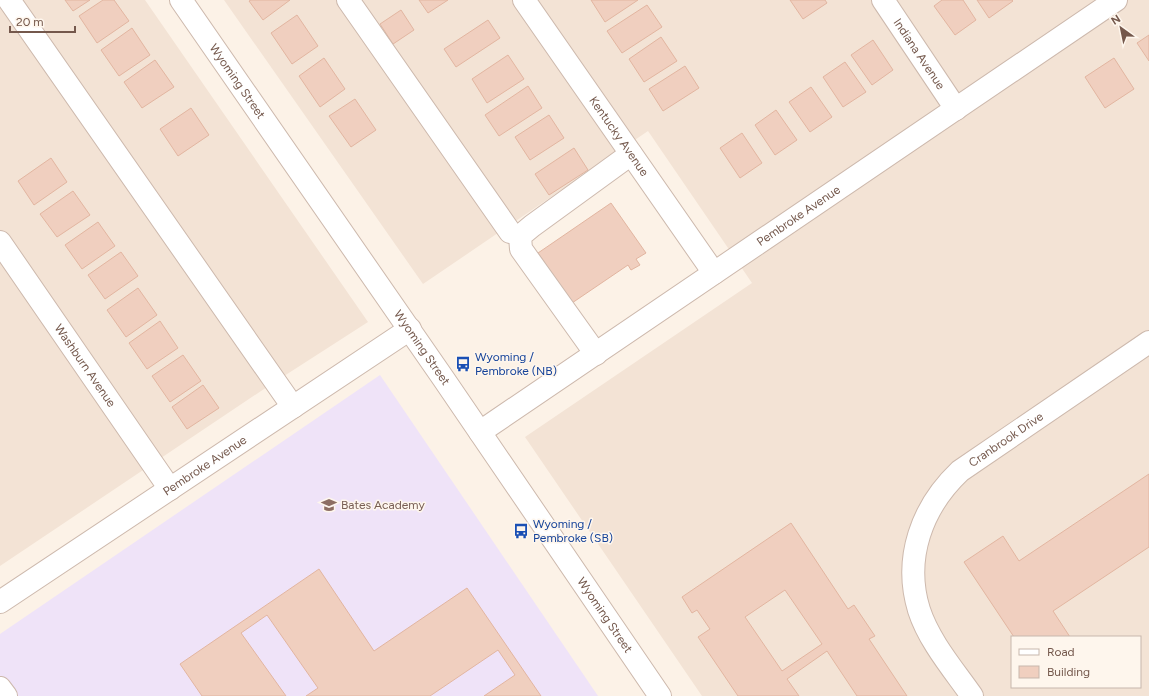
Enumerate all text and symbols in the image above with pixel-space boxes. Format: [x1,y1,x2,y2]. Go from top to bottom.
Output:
scale bar [10,8,75,34]
north arrow [1101,8,1141,48]
text: N [1109,12,1123,28]
text: 20 m [16,15,44,29]
street label: Indiana Avenue [890,16,948,92]
street label: Wyoming Street [207,41,268,122]
street label: Kentucky Avenue [586,94,652,179]
street label: Pembroke Avenue [754,182,843,249]
street label: Wyoming Street [391,307,453,388]
street label: Washburn Avenue [52,321,119,410]
place label: Wyoming / Pembroke (NB) [475,350,557,378]
bus stop icon: Wyoming / Pembroke (NB) [454,355,472,373]
street label: Cranbrook Drive [966,409,1046,470]
street label: Pembroke Avenue [160,433,250,499]
school or university icon: Bates Academy [320,496,338,514]
place label: Bates Academy [341,498,425,512]
place label: Wyoming / Pembroke (SB) [533,517,613,545]
bus stop icon: Wyoming / Pembroke (SB) [512,522,530,540]
street label: Wyoming Street [574,575,636,656]
legend [1011,636,1141,688]
text: Road [1047,645,1075,659]
text: Building [1047,665,1090,679]

